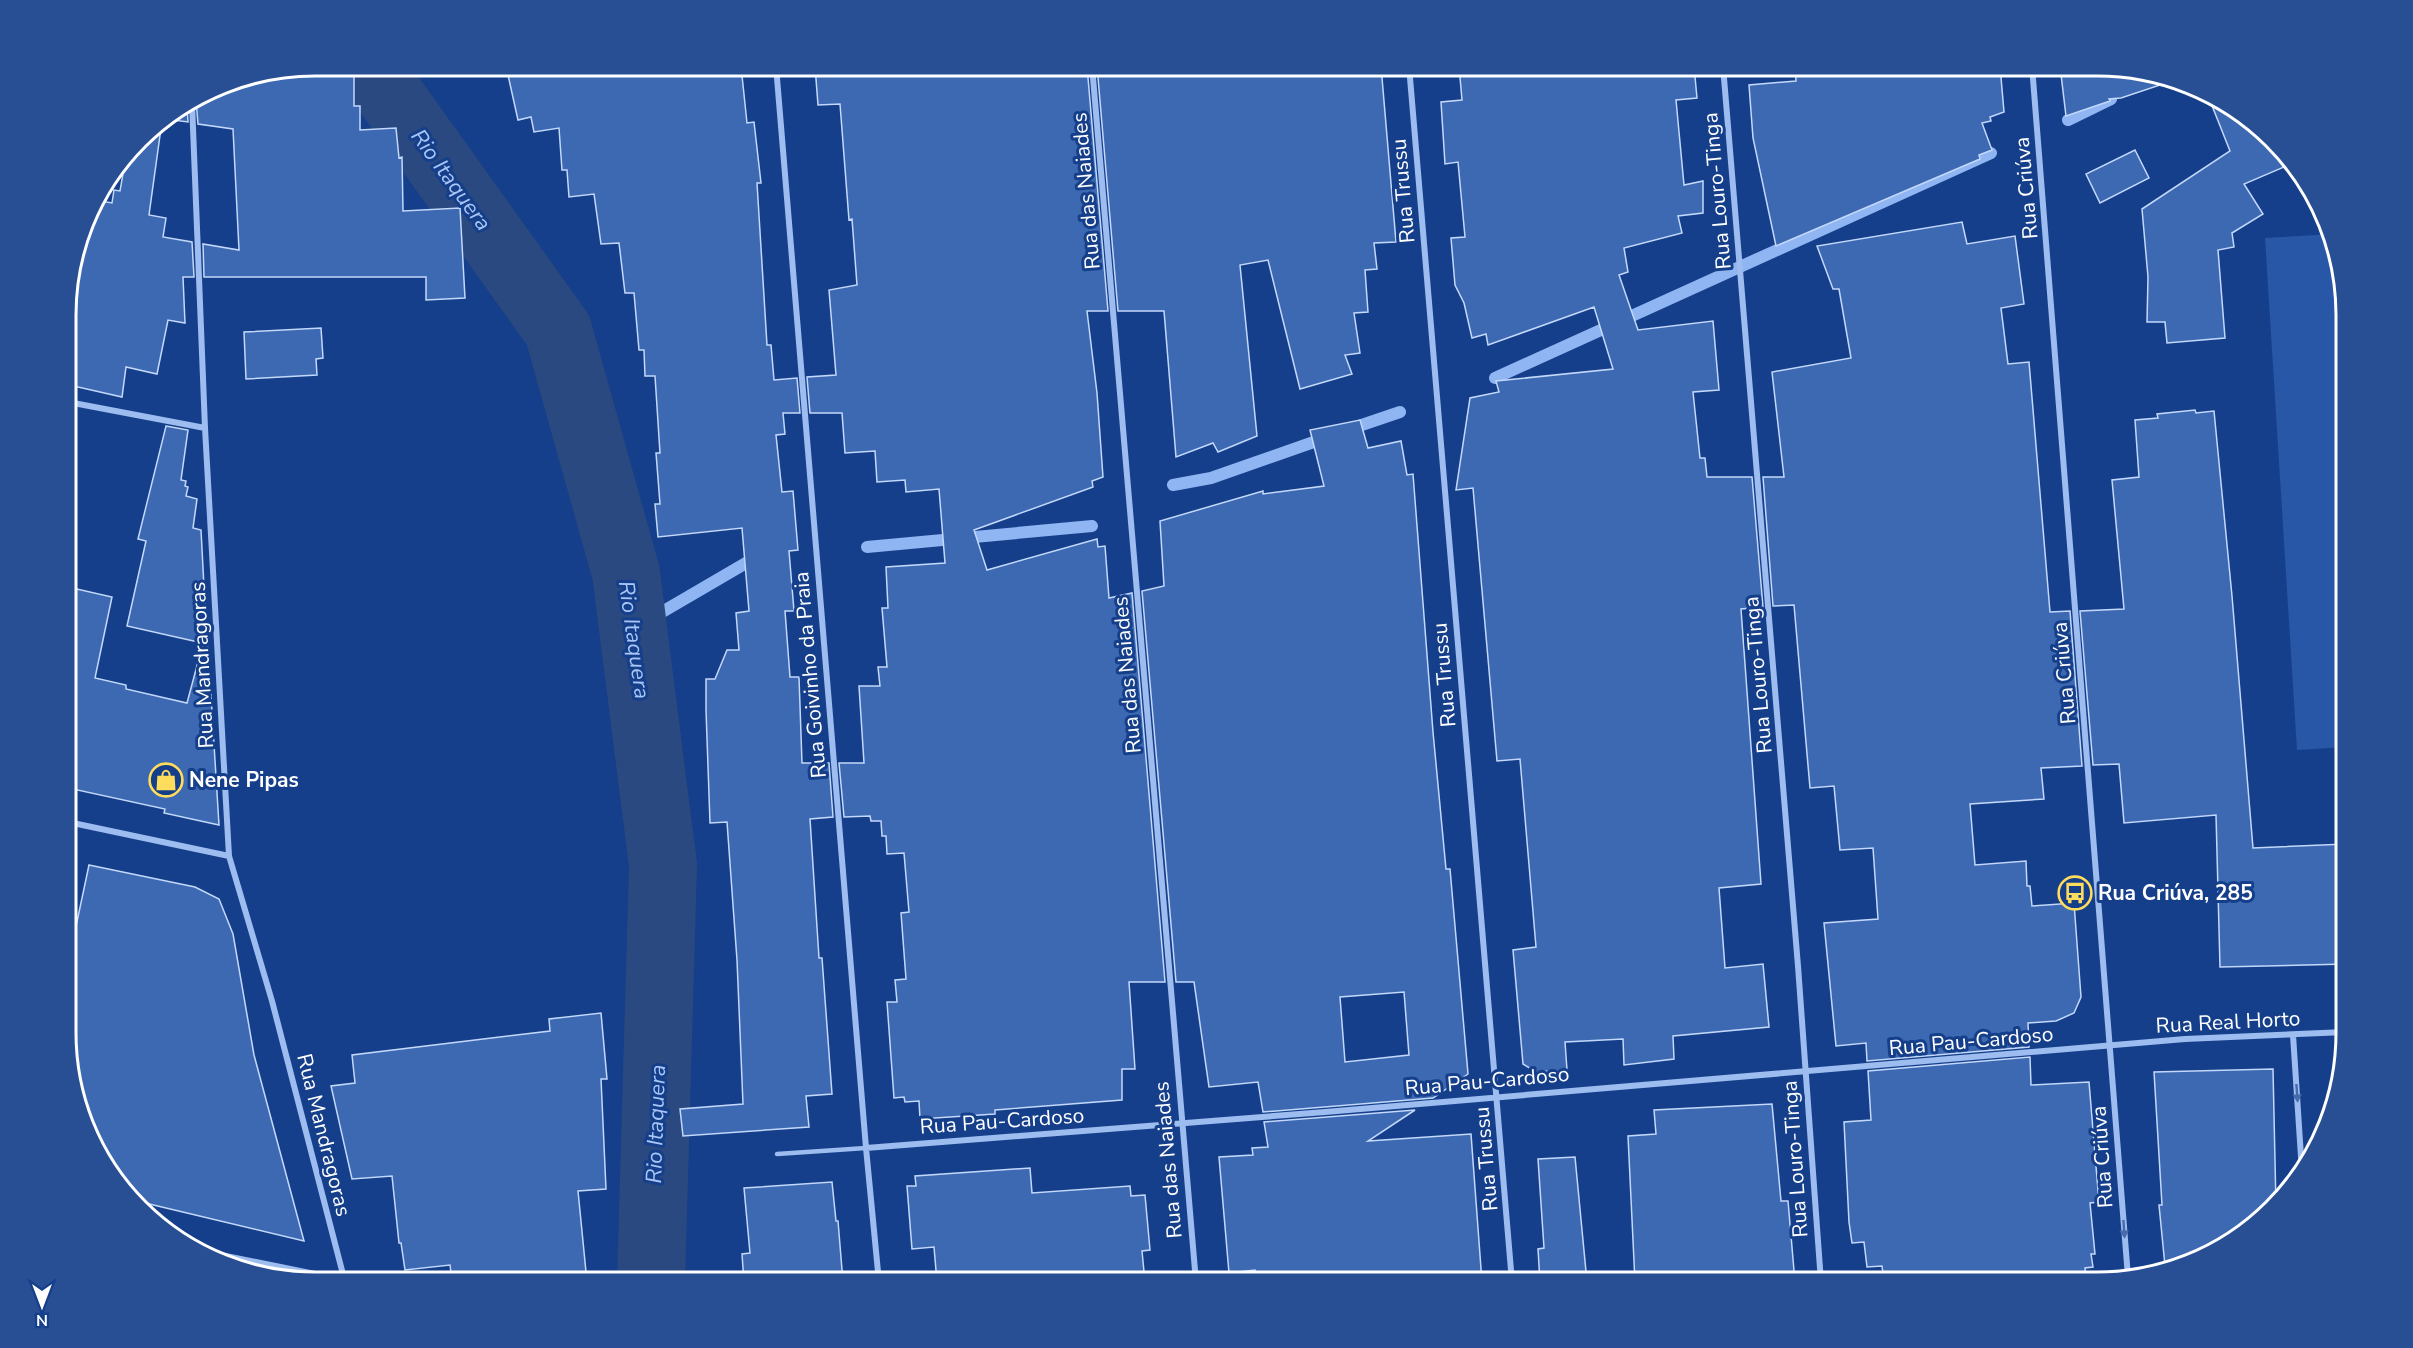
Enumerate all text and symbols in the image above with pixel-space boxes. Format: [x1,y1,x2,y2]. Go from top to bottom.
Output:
street label: Rua das Naiades [1065,111,1107,271]
street label: Rua Louro-Tinga [1696,111,1738,271]
water label: Rio Itaquera [404,123,498,237]
street label: Rua Criúva [2008,136,2044,240]
street label: Rua Trussu [1384,138,1422,244]
street label: Rua Goivinho da Praia [787,571,833,779]
water label: Rio Itaquera [611,579,657,701]
street label: Rua Mandragoras [184,581,220,749]
street label: Rua das Naiades [1106,595,1148,755]
street label: Rua Louro-Tinga [1737,595,1779,755]
street label: Rua Criúva [2046,621,2082,725]
street label: Rua Trussu [1425,622,1463,728]
shop icon: Nene Pipas [148,762,184,798]
place label: Nene Pipas [189,766,299,794]
bus stop icon: Rua Criúva, 285 [2057,875,2093,911]
place label: Rua Criúva, 285 [2098,879,2253,907]
street label: Rua Real Horto [2155,1004,2301,1040]
street label: Rua Pau-Cardoso [1888,1020,2054,1062]
street label: Rua Mandragoras [290,1051,358,1219]
street label: Rua Pau-Cardoso [1404,1060,1570,1102]
water label: Rio Itaquera [639,1064,673,1184]
street label: Rua das Naiades [1147,1080,1189,1240]
street label: Rua Louro-Tinga [1776,1080,1814,1238]
one-way arrow [2292,1084,2301,1103]
street label: Rua Pau-Cardoso [919,1101,1085,1141]
street label: Rua Criúva [2084,1105,2120,1209]
street label: Rua Trussu [1467,1106,1505,1212]
one-way arrow [2119,1219,2129,1238]
north arrow [12,1276,72,1336]
text: N [36,1309,48,1331]

